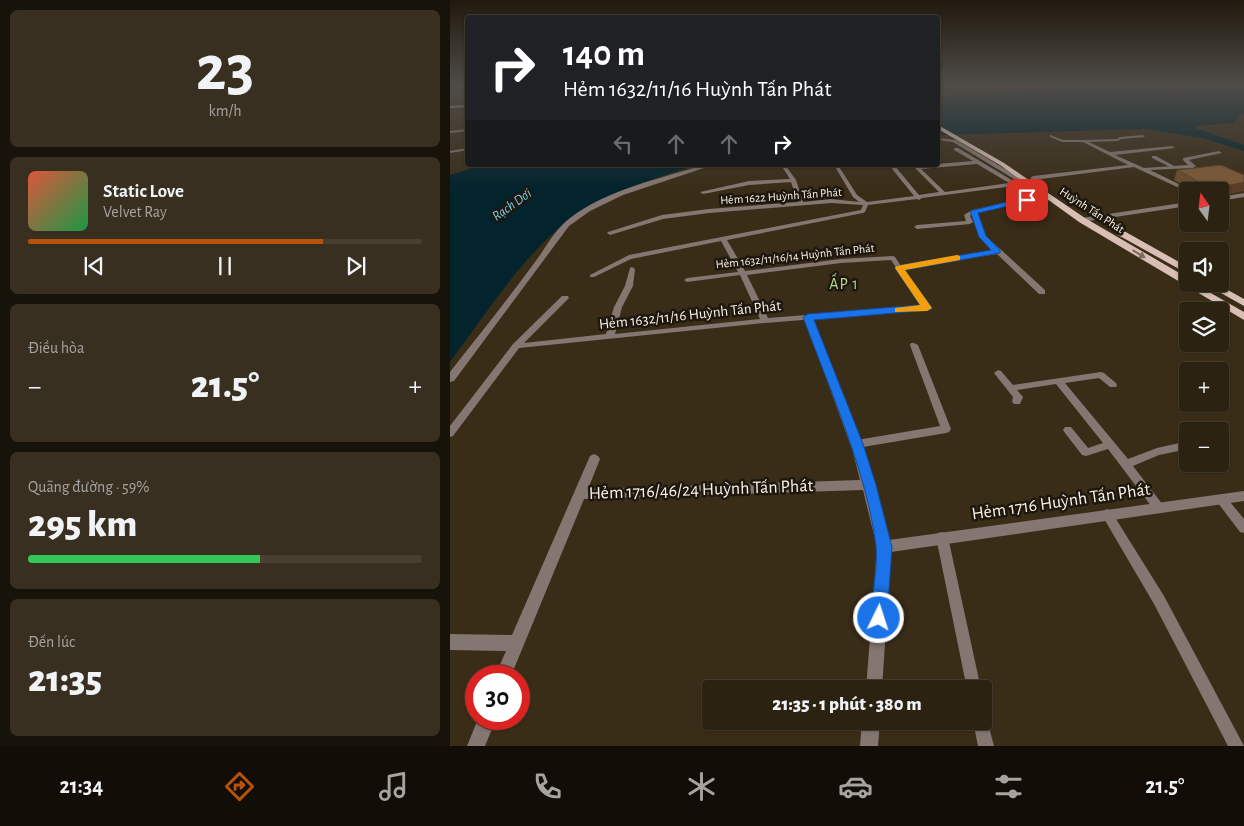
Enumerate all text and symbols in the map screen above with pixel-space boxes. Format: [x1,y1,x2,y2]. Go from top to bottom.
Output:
icon: right [480,35,545,100]
text: 23 [196,37,254,102]
text: 140 m [563,37,645,72]
text: Hẻm 1632/11/16 Huỳnh Tấn Phát [563,78,831,100]
text: km/h [208,103,242,119]
icon: left [609,130,637,158]
icon: ahead [662,130,690,158]
icon: ahead [715,130,743,158]
icon: right [768,130,796,158]
pin [1006,179,1048,221]
text: Static Love [103,182,184,201]
north arrow [1179,182,1229,232]
map controls [1179,182,1229,472]
street label: Huỳnh Tấn Phát [1057,185,1127,236]
water label: Rạch Dơi [490,186,534,224]
street label: Hẻm 1622 Huỳnh Tấn Phát [720,186,843,207]
icon: arrive [1013,186,1041,214]
text: Velvet Ray [103,204,167,220]
street label: Hẻm 1632/11/16/14 Huỳnh Tấn Phát [715,242,875,271]
button: sound [1179,242,1229,292]
one-way arrow [1132,249,1145,258]
icon: previous [80,252,108,280]
icon: pause [211,252,239,280]
icon: next [342,252,370,280]
district label: ẤP 1 [829,272,859,292]
street label: Hẻm 1632/11/16 Huỳnh Tấn Phát [598,298,782,332]
button: layers [1179,302,1229,352]
text: Điều hòa [28,340,84,356]
button: + [1179,362,1229,412]
text: 21.5° [191,367,259,405]
text: − [28,373,41,401]
text: + [409,373,422,401]
button: − [1179,422,1229,472]
street label: Hẻm 1716/46/24 Huỳnh Tấn Phát [588,476,814,503]
text: Quãng đường · 59% [28,479,149,495]
street label: Hẻm 1716 Huỳnh Tấn Phát [970,480,1152,523]
text: 295 km [28,506,137,544]
position arrow [852,591,904,643]
text: Đến lúc [28,634,75,650]
text: 21:35 [28,661,102,699]
speed limit sign: 30 [465,665,530,730]
text: 21:35 · 1 phút · 380 m [772,695,922,714]
icon: directions [222,769,257,804]
icon: music [376,769,411,804]
icon: phone [530,769,565,804]
icon: climate [684,769,719,804]
icon: car [838,769,873,804]
icon: filters [991,769,1026,804]
text: 21:34 [59,775,103,797]
text: 21.5° [1145,775,1184,797]

